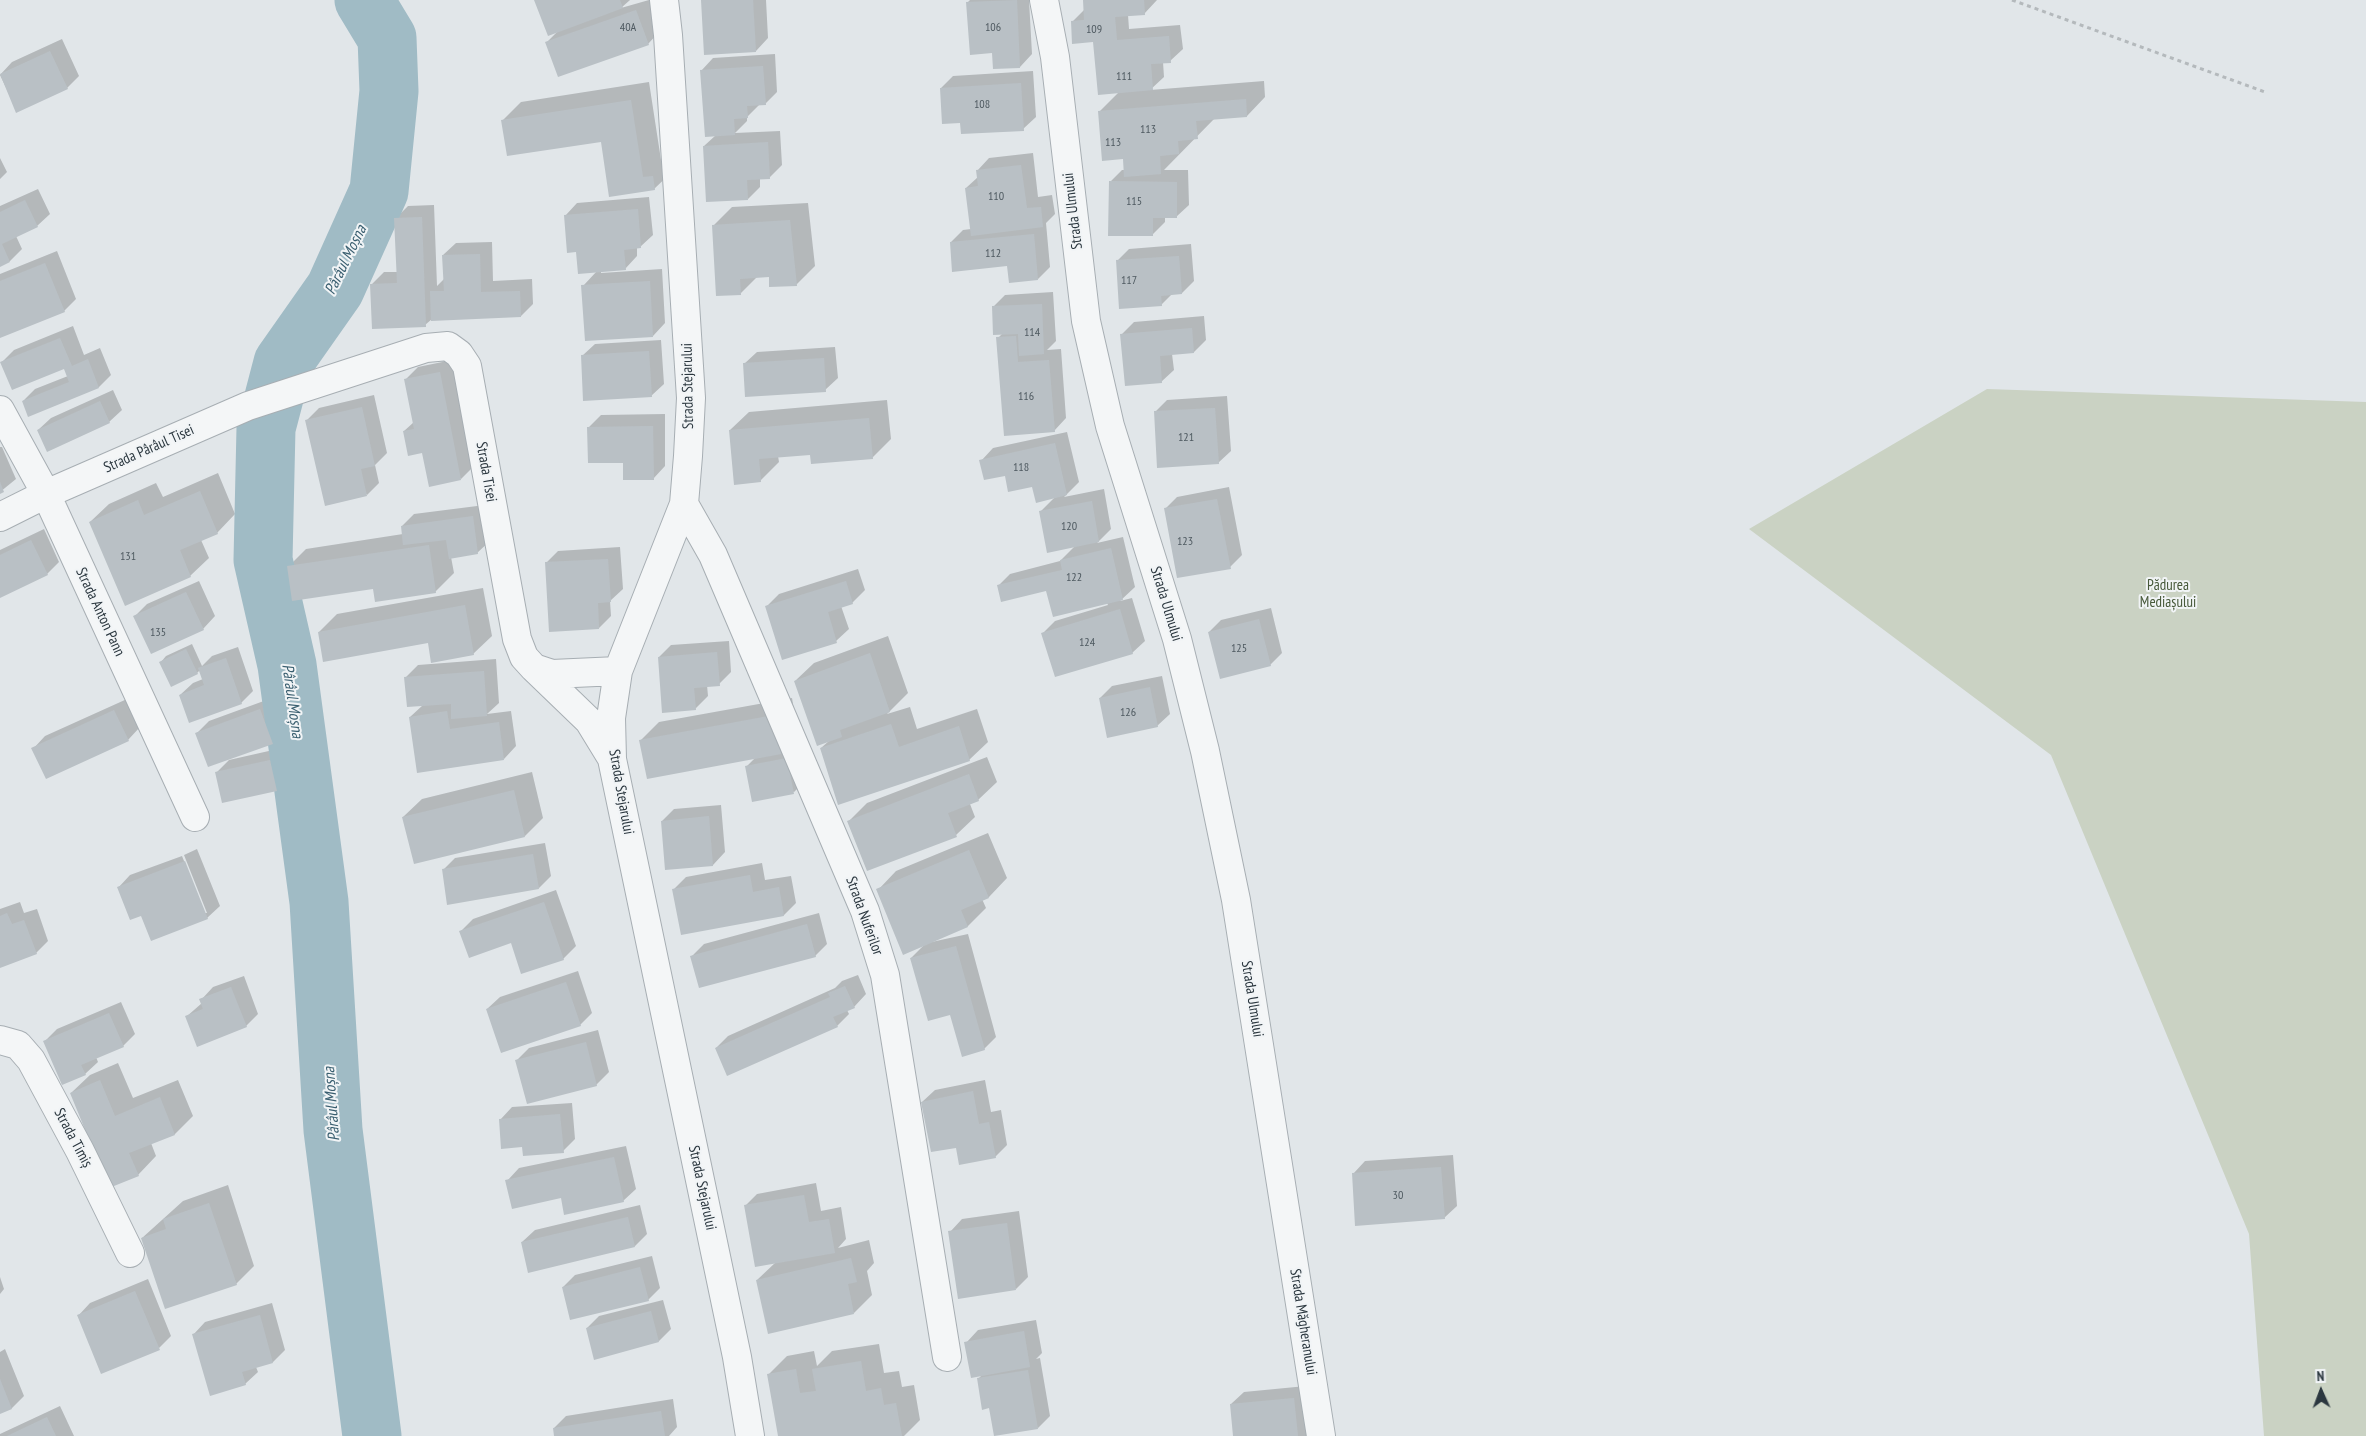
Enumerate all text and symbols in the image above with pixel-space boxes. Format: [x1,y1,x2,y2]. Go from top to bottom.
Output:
house number: 40A [620,21,636,35]
house number: 106 [985,21,1001,35]
house number: 109 [1086,23,1102,37]
house number: 111 [1116,70,1132,84]
house number: 108 [974,98,990,112]
house number: 113 [1140,123,1156,137]
house number: 113 [1105,136,1121,150]
street label: Strada Ulmului [1059,172,1087,250]
house number: 110 [988,190,1004,204]
house number: 115 [1126,195,1142,209]
water label: Pârâul Moșna [321,222,371,298]
house number: 112 [985,247,1001,261]
house number: 117 [1121,274,1137,288]
house number: 114 [1024,326,1040,340]
street label: Strada Stejarului [678,343,698,429]
house number: 116 [1018,390,1034,404]
street label: Strada Pârâul Tisei [101,421,197,477]
house number: 121 [1178,431,1194,445]
street label: Strada Tisei [472,440,500,504]
house number: 118 [1013,461,1029,475]
house number: 120 [1061,520,1077,534]
house number: 123 [1177,535,1193,549]
house number: 131 [120,550,136,564]
street label: Strada Ulmului [1146,564,1186,644]
street label: Strada Anton Pann [72,565,128,659]
house number: 122 [1066,571,1082,585]
park label: Pădurea Mediașului [2140,577,2196,612]
house number: 135 [150,626,166,640]
house number: 124 [1079,636,1095,650]
house number: 125 [1231,642,1247,656]
water label: Pârâul Moșna [277,663,307,739]
house number: 126 [1120,706,1136,720]
street label: Strada Stejarului [605,748,637,836]
street label: Strada Nuferilor [841,874,887,958]
street label: Strada Ulmului [1237,959,1267,1039]
water label: Pârâul Moșna [320,1066,344,1142]
street label: Strada Timiș [50,1105,96,1171]
street label: Strada Stejarului [684,1144,720,1232]
house number: 30 [1393,1189,1403,1203]
street label: Strada Măgheranului [1286,1267,1320,1377]
north arrow [2296,1366,2346,1416]
text: N [2316,1367,2325,1385]

